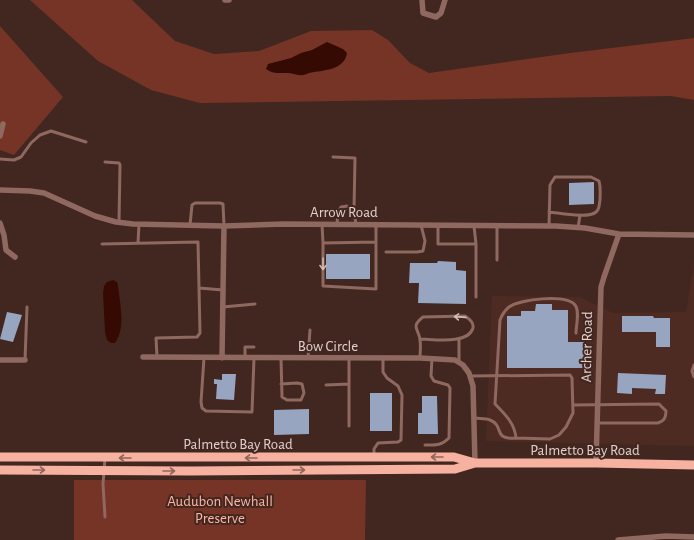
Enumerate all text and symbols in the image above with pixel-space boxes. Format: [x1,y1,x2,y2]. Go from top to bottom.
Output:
street label: Arrow Road [310,205,378,220]
one-way arrow [319,257,327,270]
street label: Archer Road [579,311,595,383]
one-way arrow [454,313,467,320]
street label: Bow Circle [298,339,358,354]
street label: Palmetto Bay Road [183,437,293,452]
street label: Palmetto Bay Road [530,443,640,458]
one-way arrow [431,453,444,461]
one-way arrow [119,454,132,462]
one-way arrow [245,454,258,462]
one-way arrow [32,466,45,474]
one-way arrow [292,466,305,474]
one-way arrow [162,467,175,475]
park label: Audubon Newhall Preserve [167,494,273,526]

